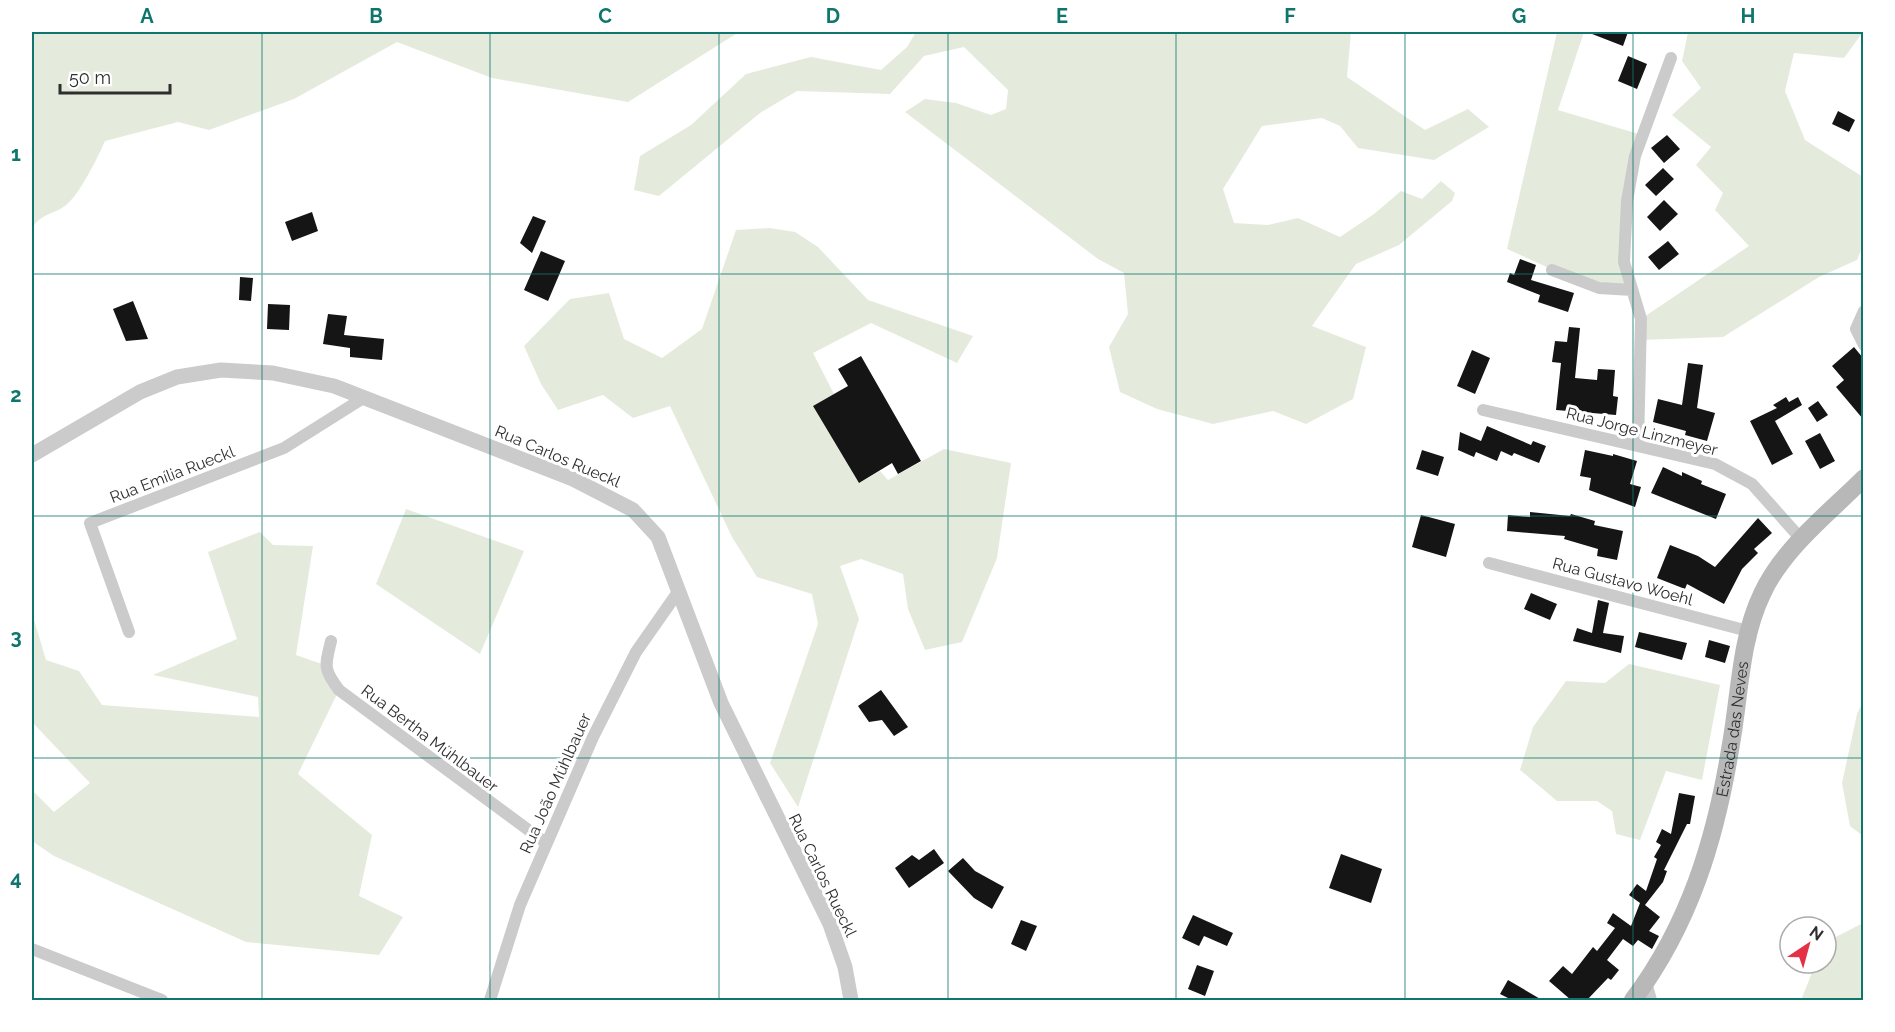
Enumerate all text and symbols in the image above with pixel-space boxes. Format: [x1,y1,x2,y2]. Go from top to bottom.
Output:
text: A [140,4,154,28]
text: B [369,4,383,28]
text: C [598,4,612,28]
text: D [826,4,840,28]
text: E [1056,4,1068,28]
text: F [1284,4,1296,28]
text: G [1512,4,1526,28]
text: H [1741,4,1755,28]
scale bar [60,57,170,95]
text: 50 m [69,67,111,88]
text: 1 [11,142,21,166]
text: 2 [10,383,22,407]
street label: Rua Jorge Linzmeyer [1564,403,1720,460]
street label: Rua Carlos Rueckl [492,421,624,492]
street label: Rua Emília Rueckl [107,442,238,507]
street label: Rua Gustavo Woehl [1551,554,1696,610]
text: 3 [10,625,22,649]
street label: Estrada das Neves [1712,659,1753,799]
street label: Rua Bertha Mühlbauer [358,681,502,796]
street label: Rua João Mühlbauer [516,710,595,856]
street label: Rua Carlos Rueckl [785,811,861,940]
text: 4 [10,866,22,890]
north arrow [1778,915,1838,975]
text: N [1806,922,1827,945]

